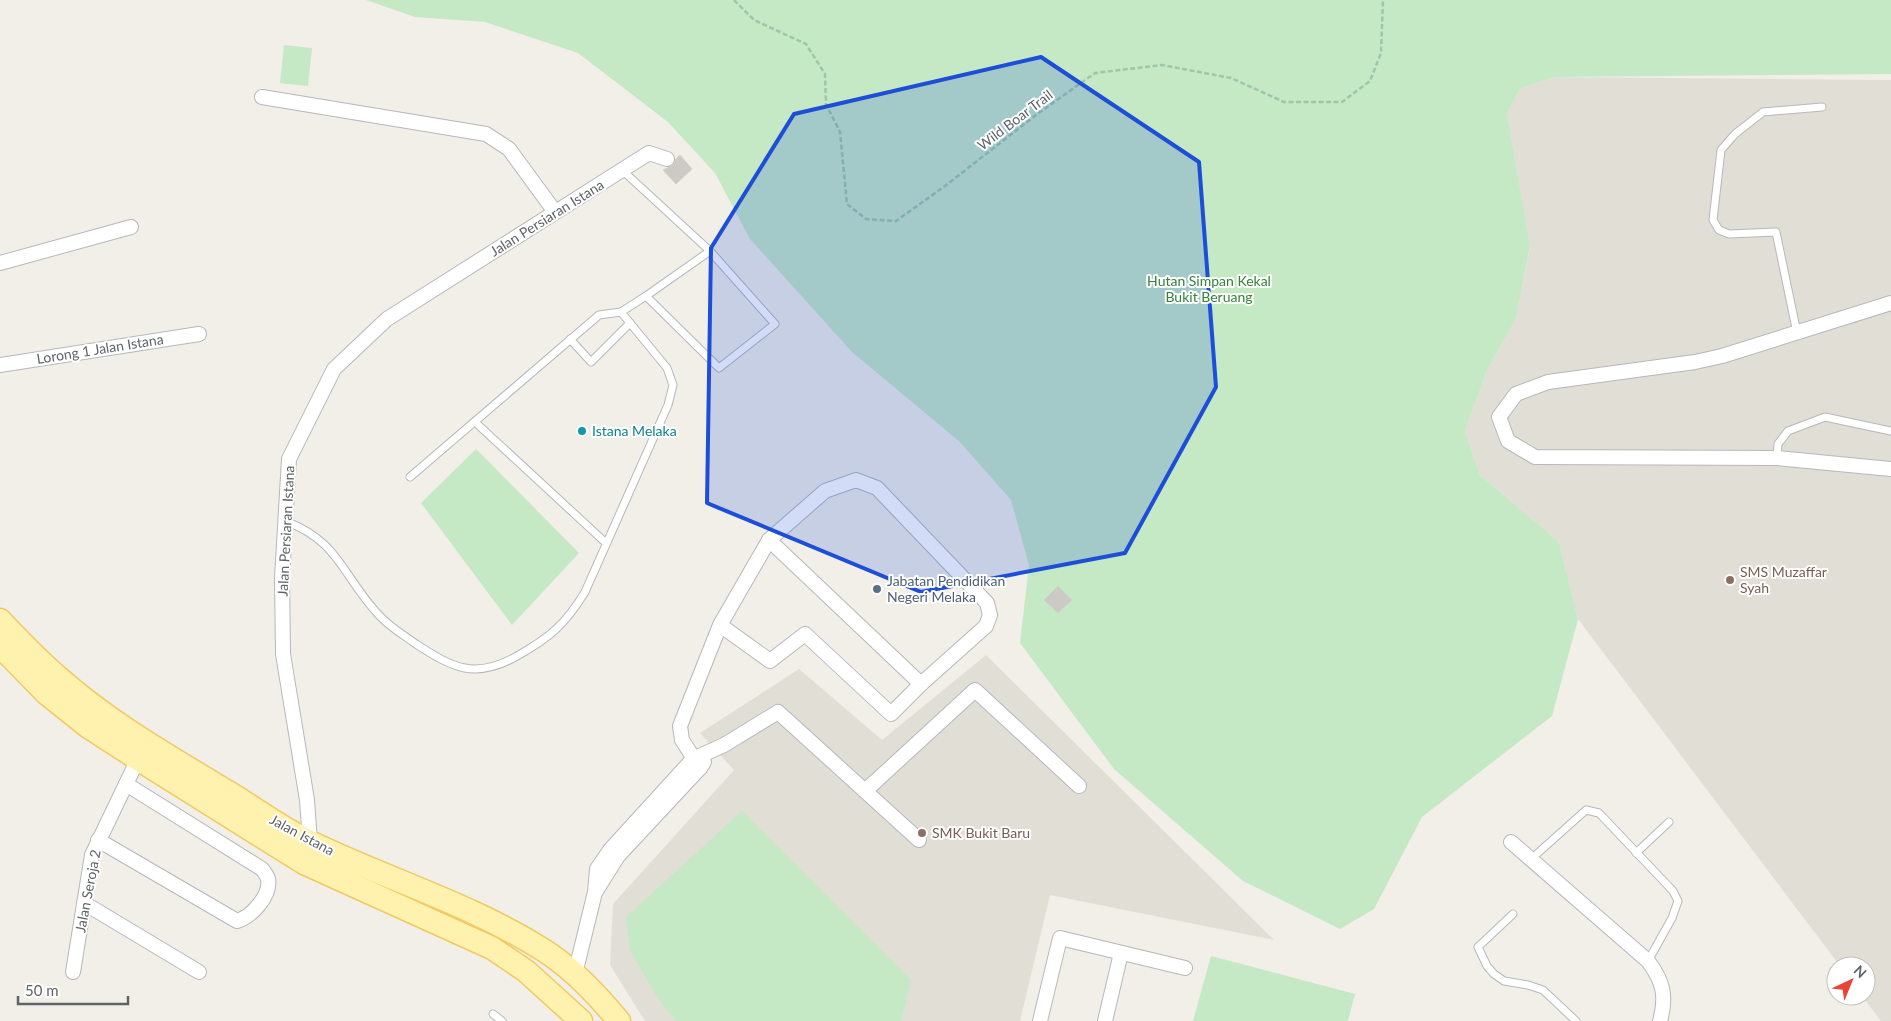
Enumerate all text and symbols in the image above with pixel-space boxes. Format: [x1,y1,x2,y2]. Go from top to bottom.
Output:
street label: Wild Boar Trail [974,86,1056,153]
street label: Jalan Persiaran Istana [487,176,607,259]
park label: Hutan Simpan Kekal Bukit Beruang [1147,272,1271,305]
street label: Lorong 1 Jalan Istana [35,330,165,367]
place label: Istana Melaka [592,422,677,439]
marker: Istana Melaka [576,425,588,437]
street label: Jalan Persiaran Istana [274,465,297,597]
place label: SMS Muzaffar Syah [1740,563,1827,596]
place label: Jabatan Pendidikan Negeri Melaka [887,572,1005,605]
marker: SMS Muzaffar Syah [1724,574,1736,586]
marker: Jabatan Pendidikan Negeri Melaka [871,583,883,595]
street label: Jalan Istana [267,810,338,859]
place label: SMK Bukit Baru [932,824,1030,841]
marker: SMK Bukit Baru [916,827,928,839]
street label: Jalan Seroja 2 [71,848,104,934]
north arrow [1826,956,1876,1006]
text: N [1851,961,1870,981]
scale bar [18,974,128,1006]
text: 50 m [25,981,59,999]

